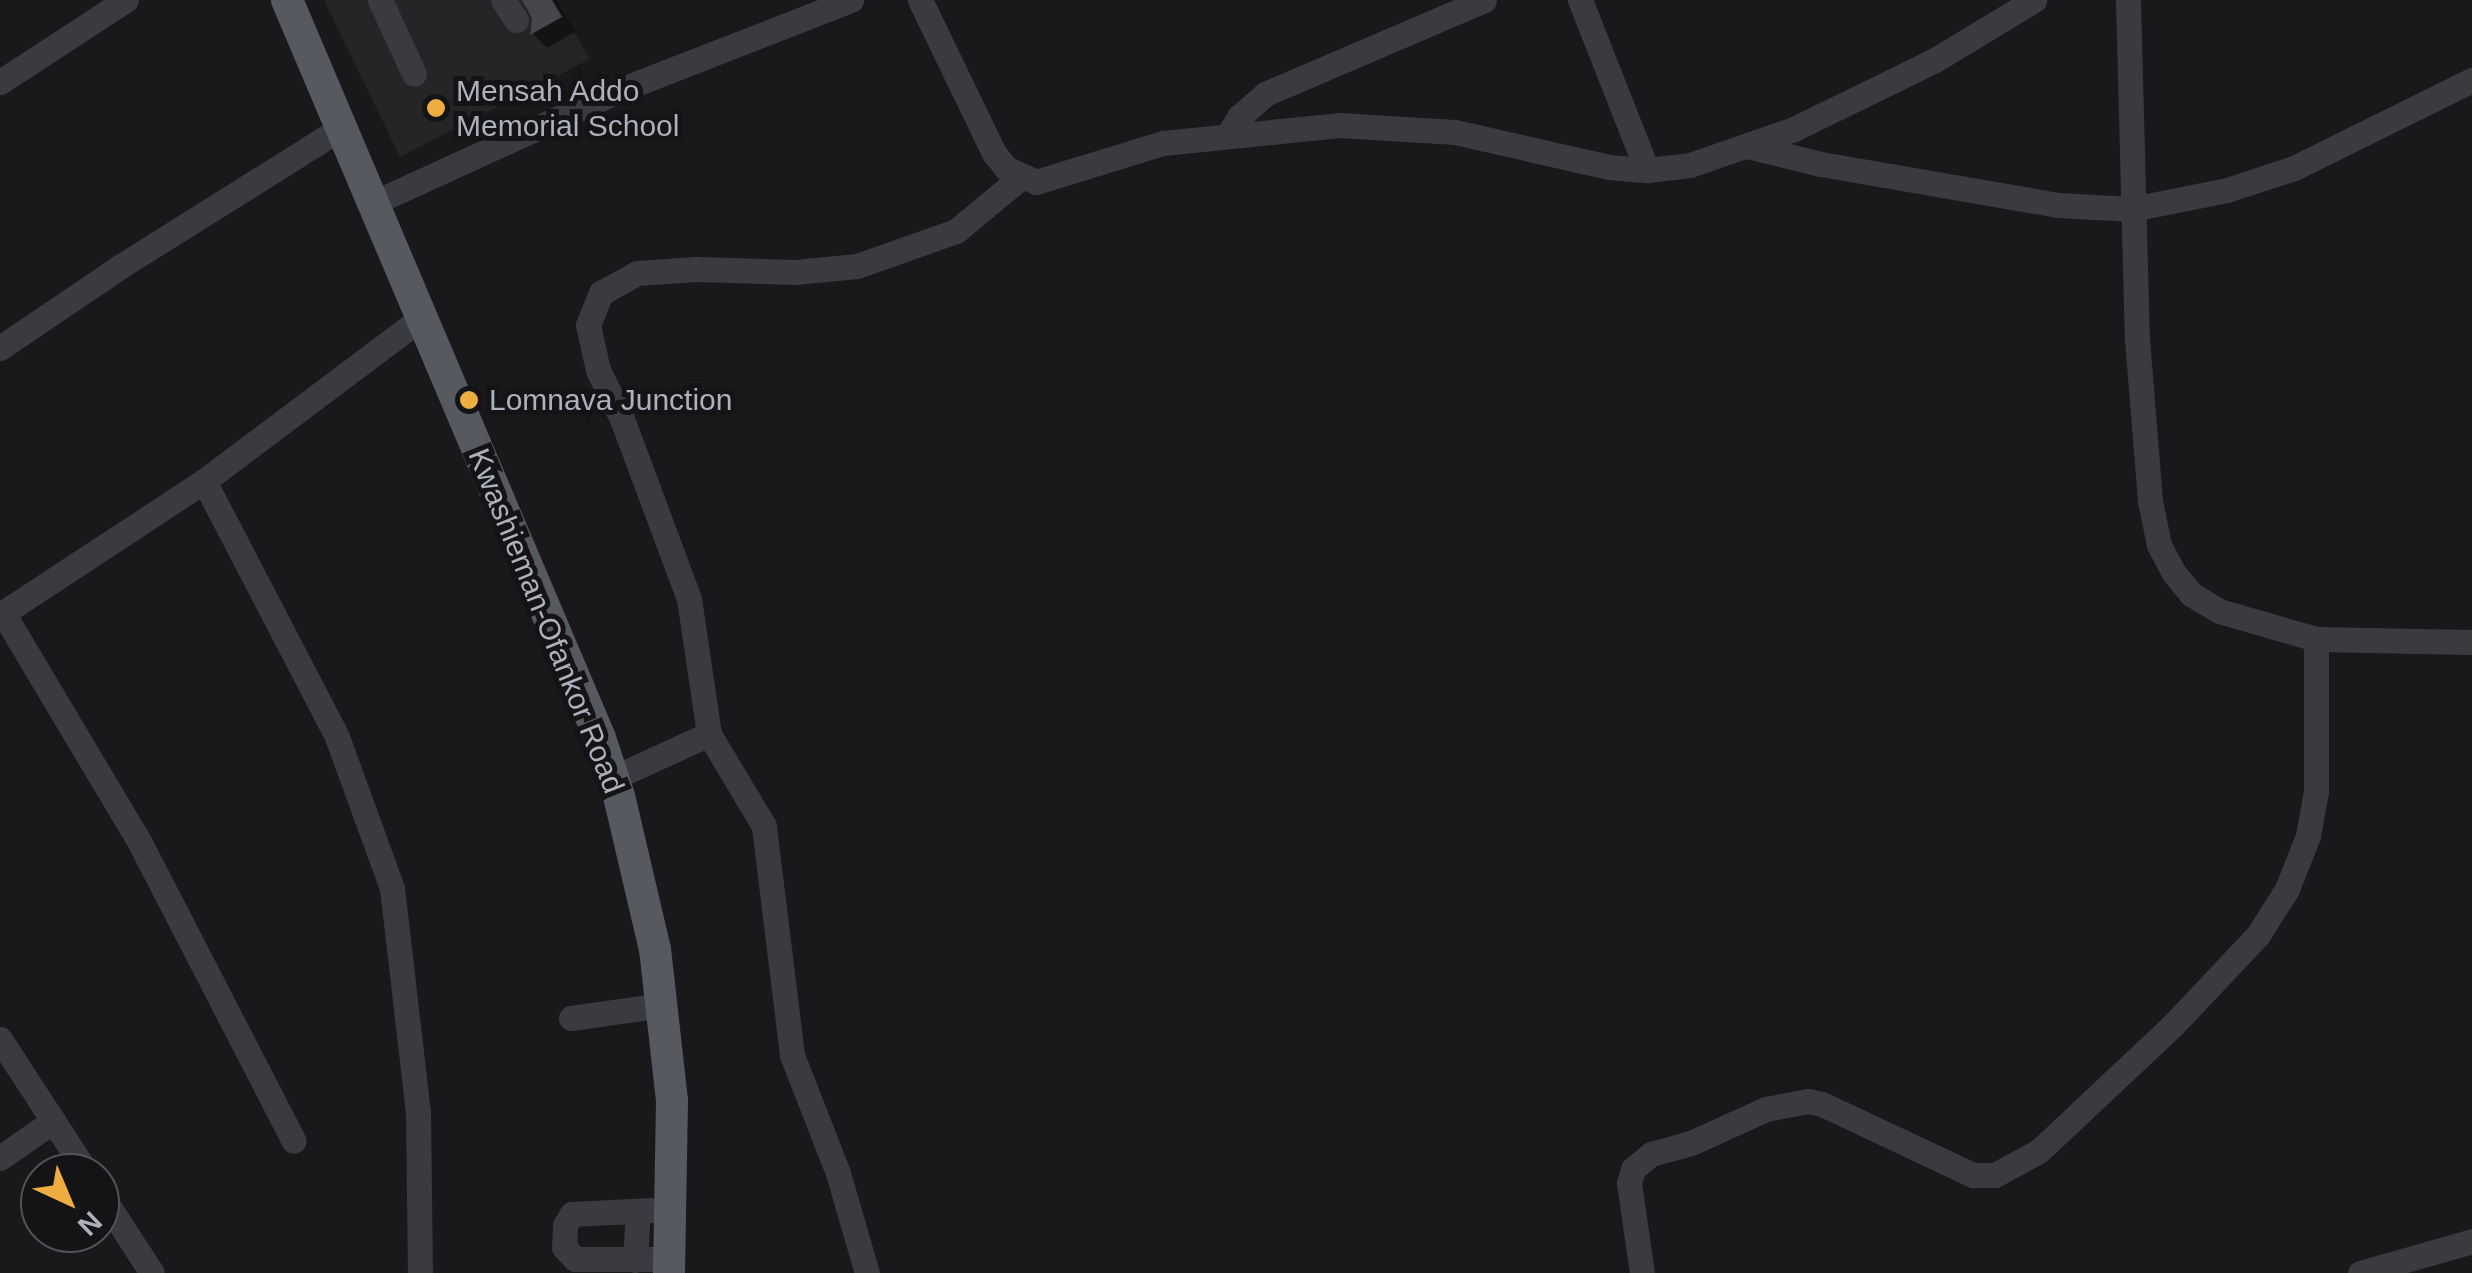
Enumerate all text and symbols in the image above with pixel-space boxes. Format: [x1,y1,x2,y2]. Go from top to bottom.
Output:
place label: Mensah Addo Memorial School [456,73,679,144]
marker: Mensah Addo Memorial School [425,97,447,119]
place label: Lomnava Junction [489,382,732,418]
marker: Lomnava Junction [458,389,480,411]
street label: Kwashieman-Ofankor Road [460,443,632,799]
north arrow [20,1153,120,1253]
text: N [72,1205,108,1242]

